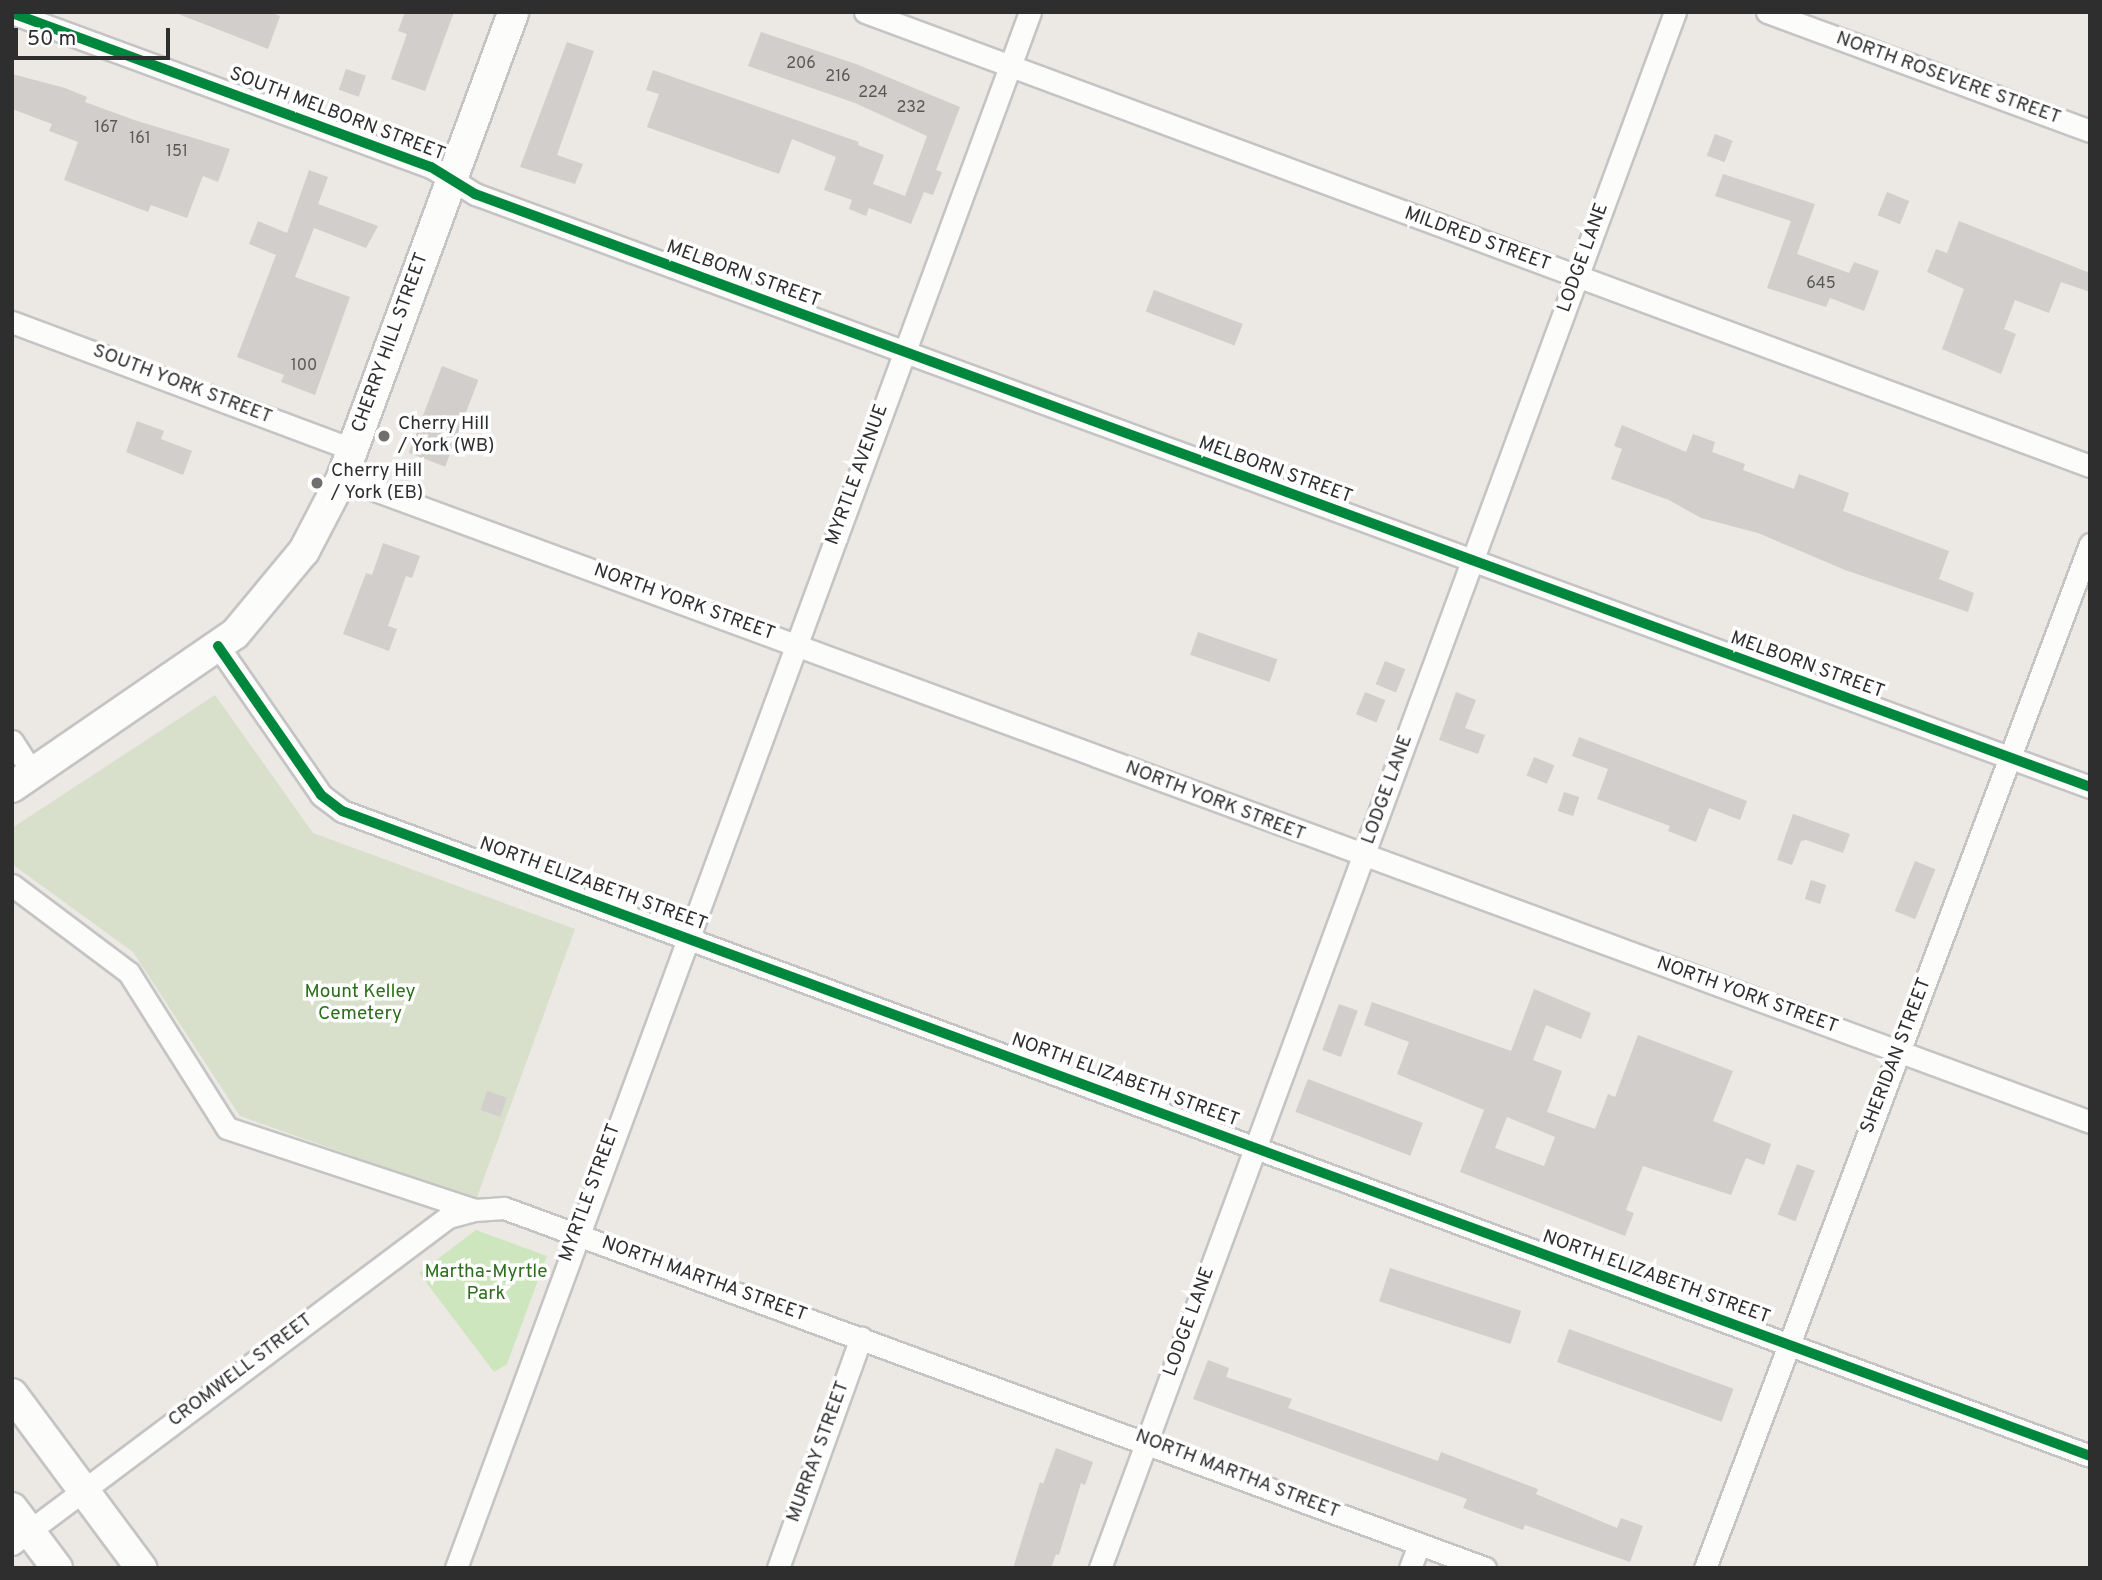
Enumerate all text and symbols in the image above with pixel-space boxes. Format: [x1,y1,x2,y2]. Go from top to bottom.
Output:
scale bar [18,14,173,58]
text: 50 m [27,26,76,53]
street label: NORTH ROSEVERE STREET [1833,28,2063,130]
house number: 206 [786,54,816,74]
street label: SOUTH MELBORN STREET [226,63,448,167]
house number: 216 [825,67,851,87]
house number: 224 [858,83,888,103]
house number: 232 [897,98,925,118]
house number: 167 [94,118,118,138]
house number: 161 [129,129,151,149]
house number: 151 [166,142,188,162]
street label: LODGE LANE [1554,200,1614,316]
street label: MILDRED STREET [1401,203,1553,277]
street label: MELBORN STREET [663,237,823,313]
street label: CHERRY HILL STREET [348,249,434,437]
house number: 645 [1806,274,1836,294]
street label: SOUTH YORK STREET [89,340,275,430]
house number: 100 [291,356,317,376]
street label: MYRTLE AVENUE [822,401,894,549]
place label: Cherry Hill / York (WB) [398,414,495,458]
marker: Cherry Hill / York (WB) [376,428,392,444]
street label: MELBORN STREET [1195,433,1355,509]
place label: Cherry Hill / York (EB) [331,461,424,505]
marker: Cherry Hill / York (EB) [309,475,325,491]
street label: NORTH YORK STREET [590,559,778,647]
street label: MELBORN STREET [1727,628,1887,704]
street label: LODGE LANE [1358,732,1418,848]
street label: NORTH YORK STREET [1121,757,1309,847]
street label: NORTH ELIZABETH STREET [476,833,710,937]
street label: NORTH YORK STREET [1653,952,1841,1040]
street label: SHERIDAN STREET [1857,975,1937,1137]
park label: Mount Kelley Cemetery [305,982,415,1026]
street label: NORTH ELIZABETH STREET [1008,1029,1242,1133]
street label: MYRTLE STREET [556,1121,626,1265]
street label: NORTH ELIZABETH STREET [1539,1226,1773,1330]
street label: NORTH MARTHA STREET [598,1232,810,1328]
park label: Martha-Myrtle Park [425,1262,547,1306]
street label: LODGE LANE [1160,1264,1220,1380]
street label: CROMWELL STREET [164,1309,318,1433]
street label: MURRAY STREET [783,1378,855,1526]
street label: NORTH MARTHA STREET [1131,1425,1343,1525]

